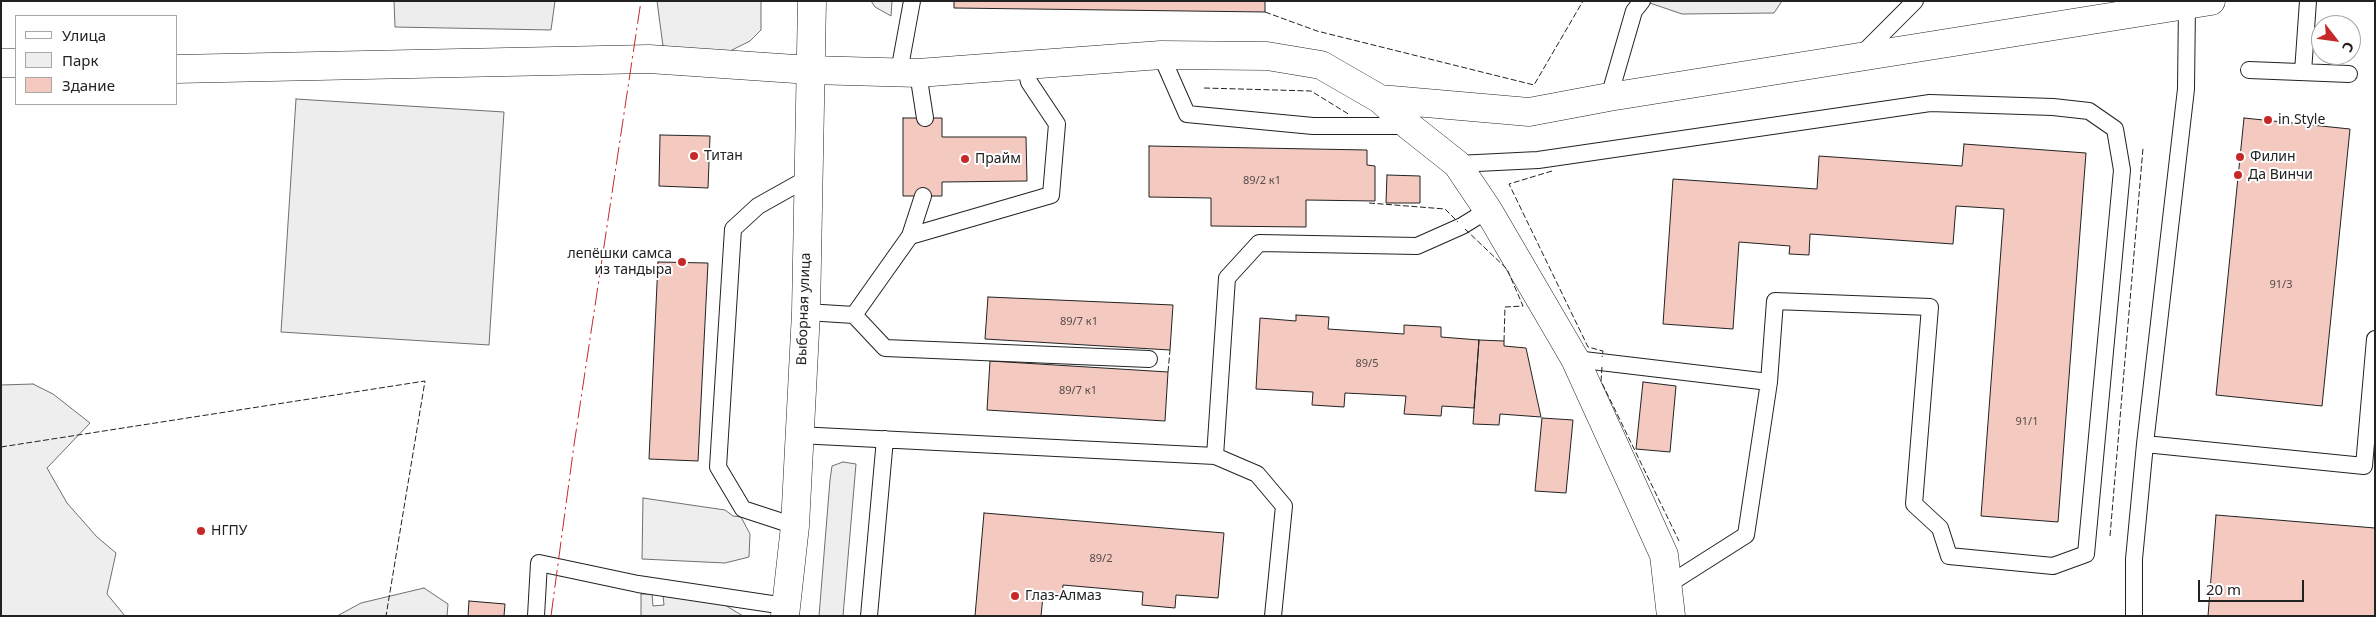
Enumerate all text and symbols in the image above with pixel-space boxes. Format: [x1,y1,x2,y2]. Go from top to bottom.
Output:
legend [15,15,178,105]
north arrow [2311,15,2361,65]
text: Улица [62,25,106,45]
text: С [2338,39,2359,56]
text: Парк [62,50,98,70]
text: Здание [62,75,115,95]
place label: in Style [2278,112,2325,128]
marker: in Style [2262,114,2274,126]
place label: Титан [704,148,743,164]
place label: Филин [2250,149,2296,165]
marker: Титан [688,150,700,162]
place label: Прайм [975,151,1021,167]
marker: Филин [2234,151,2246,163]
marker: Прайм [959,153,971,165]
place label: Да Винчи [2248,167,2313,183]
marker: Да Винчи [2232,169,2244,181]
house number: 89/2 к1 [1243,174,1281,188]
place label: лепёшки самса из тандыра [567,246,672,278]
street label: Выборная улица [794,252,814,366]
marker: лепёшки самса из тандыра [676,256,688,268]
house number: 91/3 [2270,278,2292,292]
house number: 89/7 к1 [1060,315,1098,329]
house number: 89/5 [1356,357,1378,371]
house number: 89/7 к1 [1059,384,1097,398]
house number: 91/1 [2016,415,2038,429]
place label: НГПУ [211,523,247,539]
marker: НГПУ [195,525,207,537]
house number: 89/2 [1090,552,1112,566]
scale bar [2201,570,2307,602]
text: 20 m [2206,579,2241,599]
place label: Глаз-Алмаз [1025,588,1102,604]
marker: Глаз-Алмаз [1009,590,1021,602]

